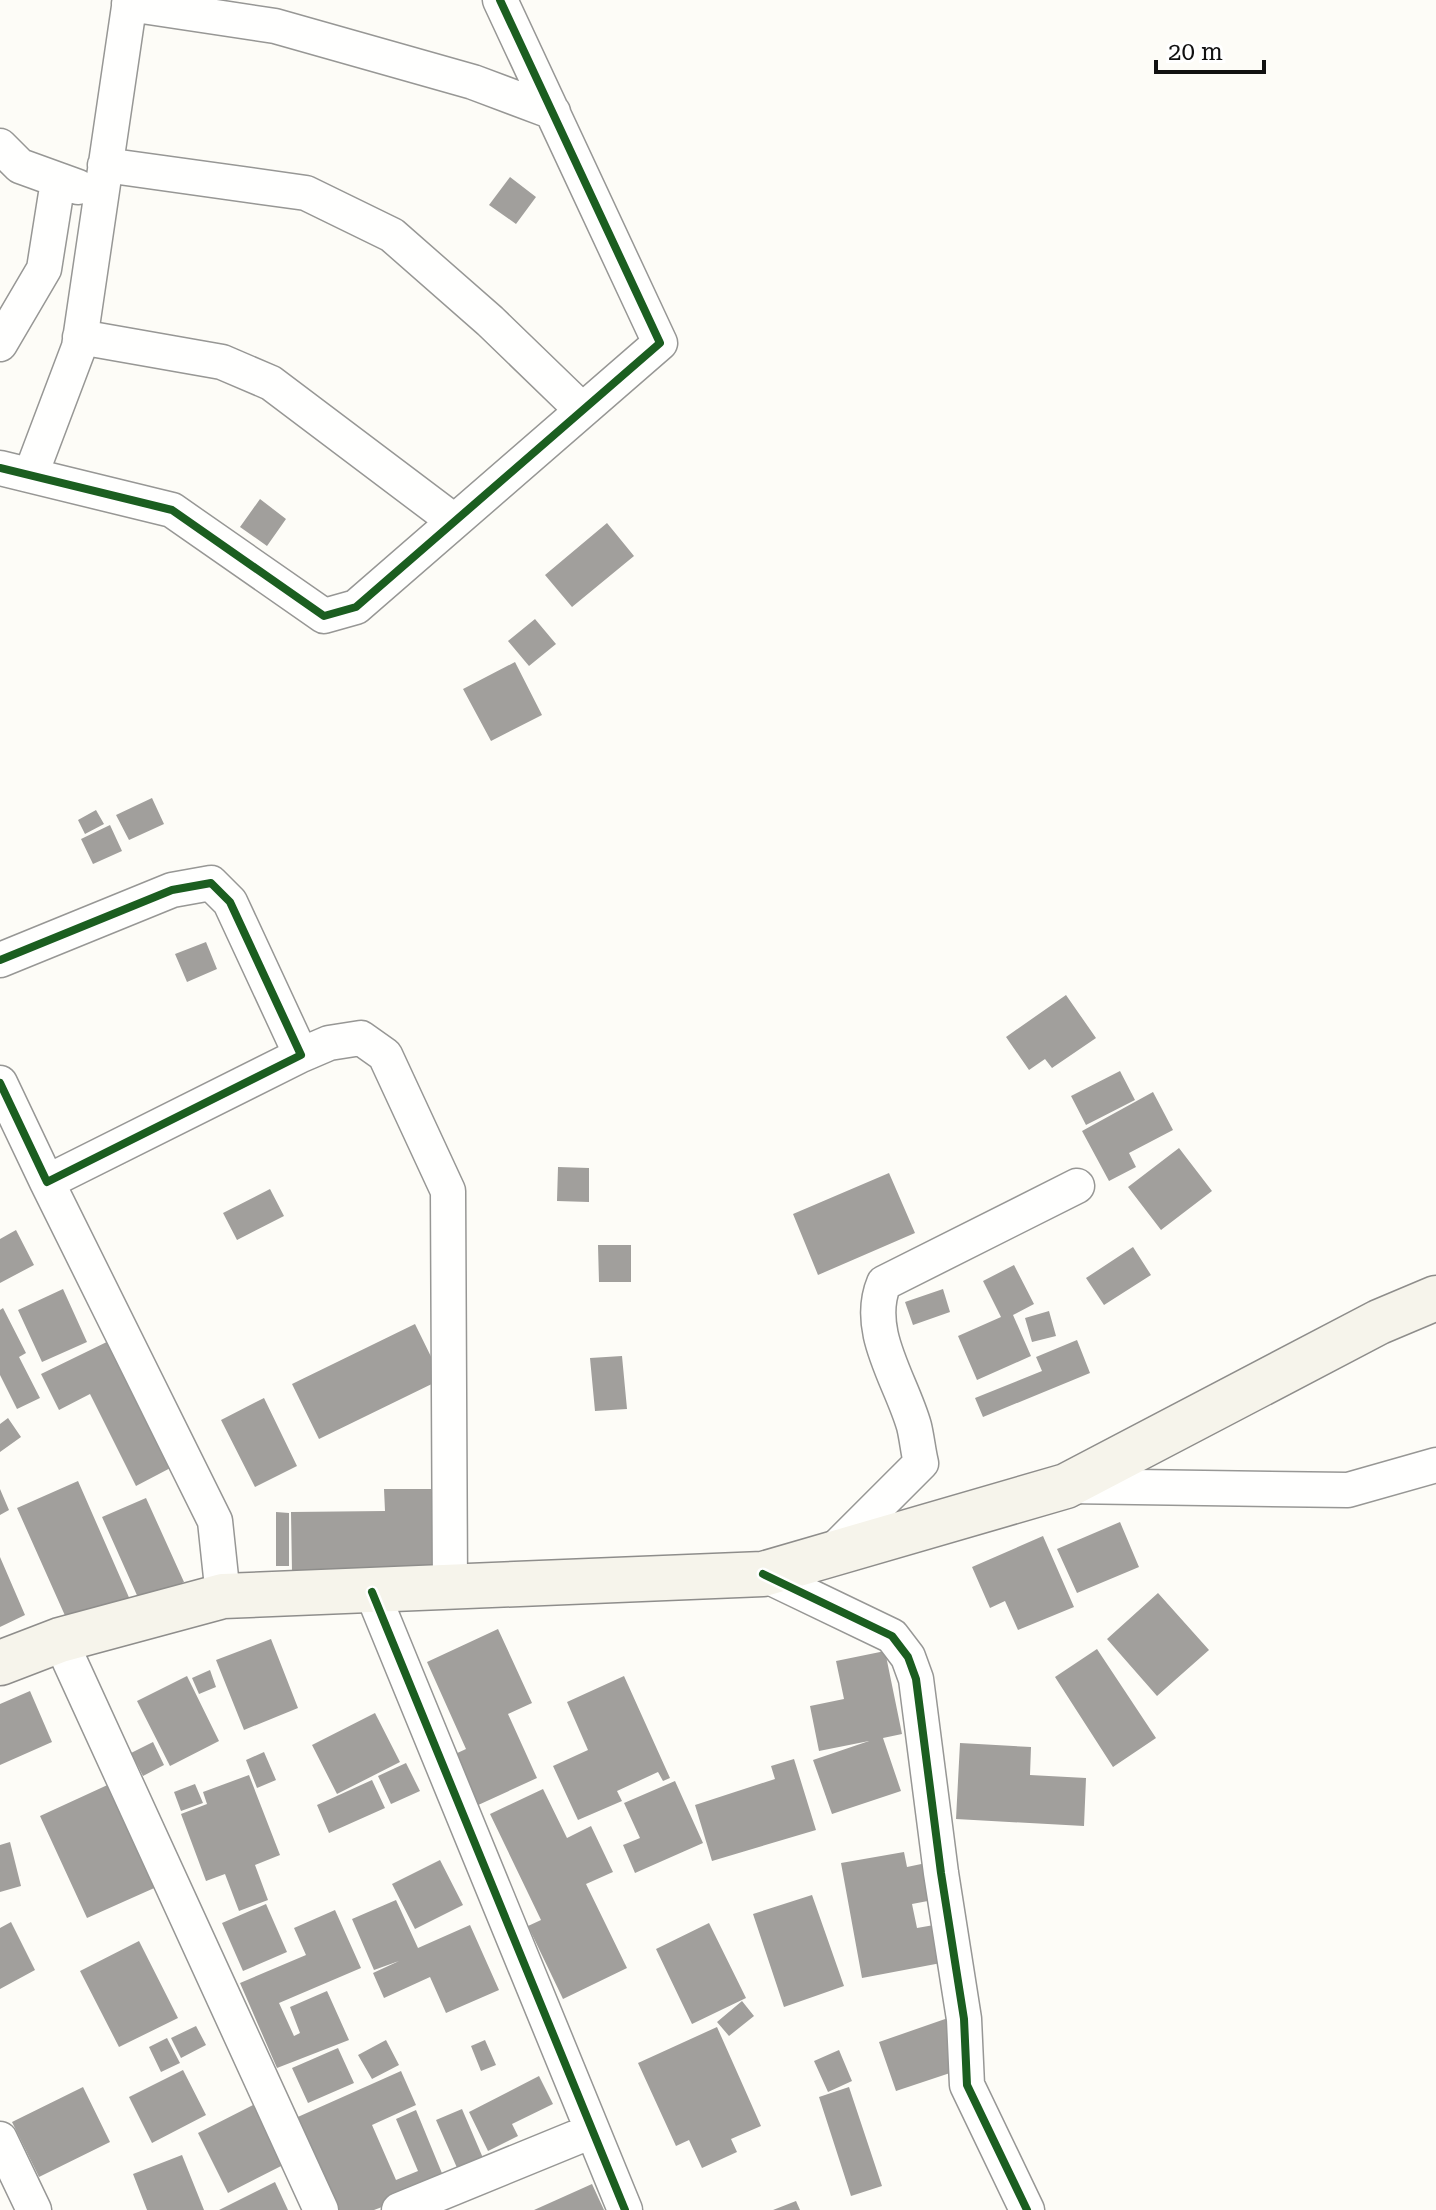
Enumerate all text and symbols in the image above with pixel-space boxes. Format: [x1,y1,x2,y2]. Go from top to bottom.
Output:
scale bar [1156,24,1264,74]
text: 20 m [1168,38,1223,66]

